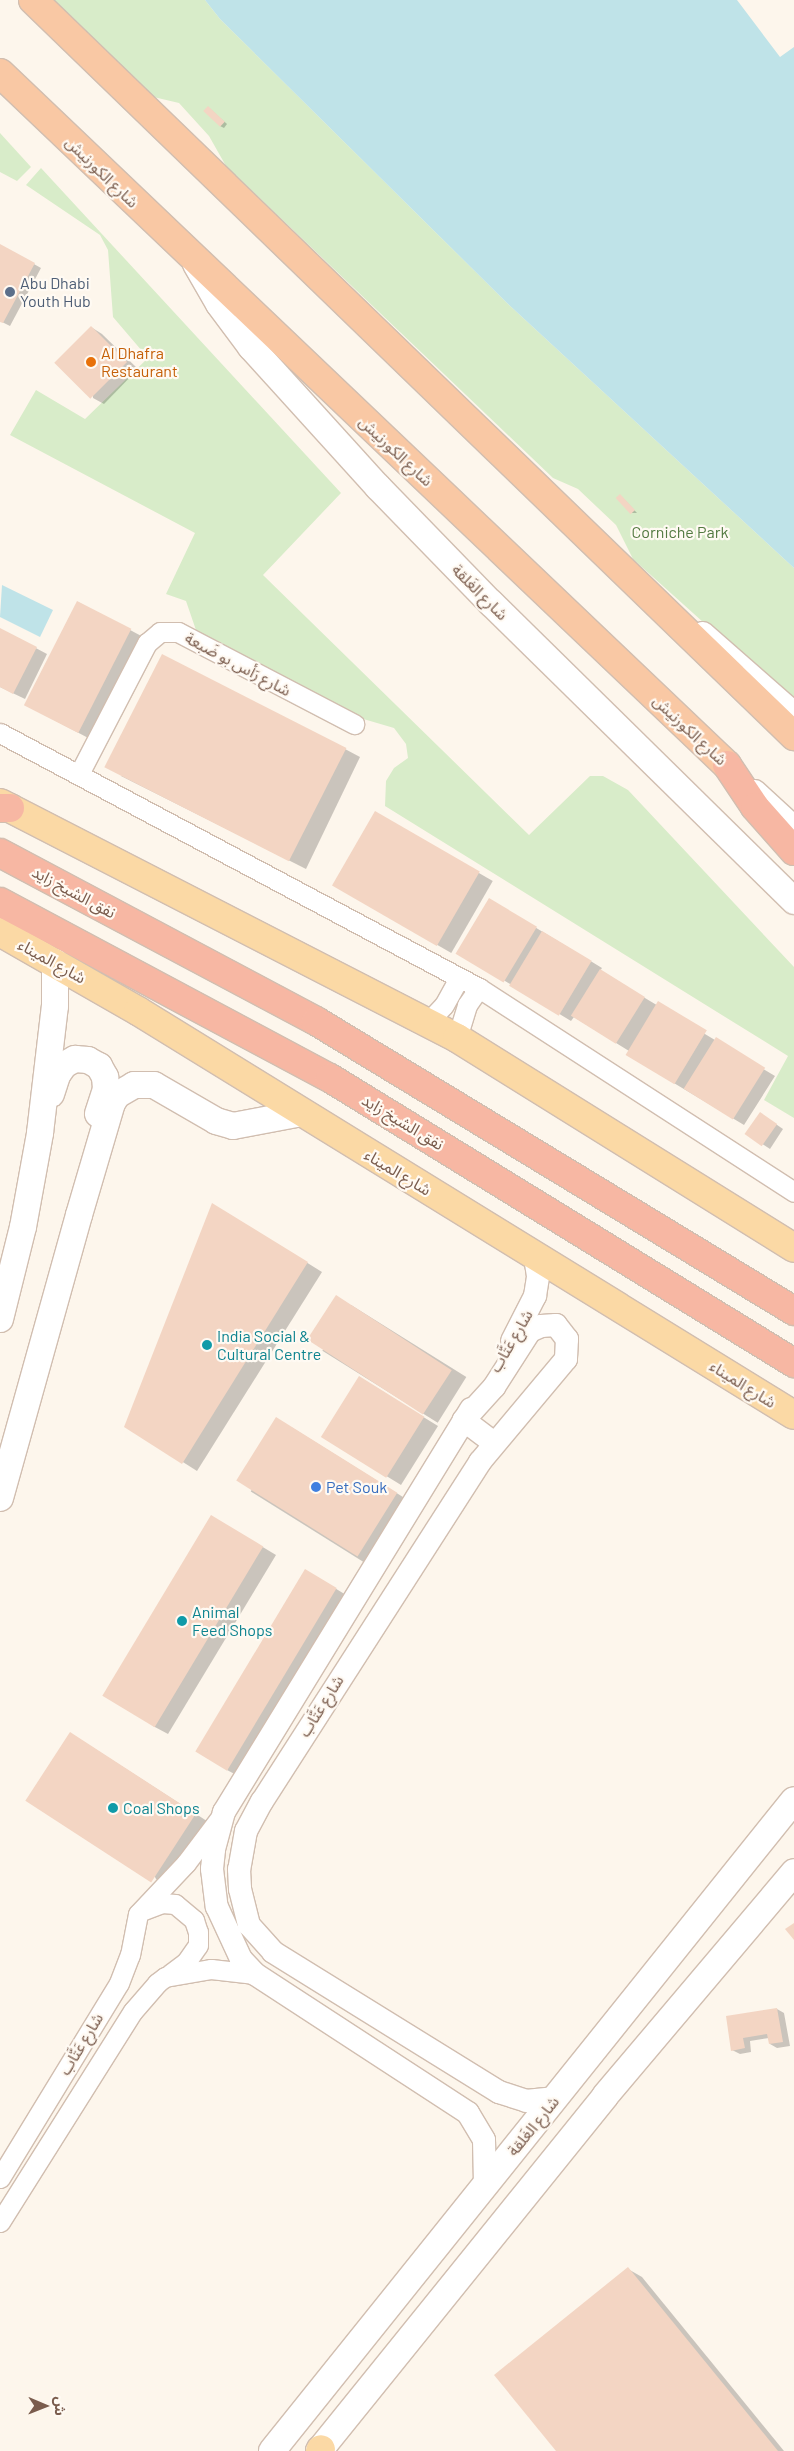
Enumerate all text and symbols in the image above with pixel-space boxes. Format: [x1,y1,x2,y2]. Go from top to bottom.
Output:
street label: شارع الكورنيش [62,132,142,212]
place label: Abu Dhabi Youth Hub [20,273,91,311]
marker: Abu Dhabi Youth Hub [4,286,16,298]
place label: Al Dhafra Restaurant [101,343,178,381]
marker: Al Dhafra Restaurant [85,356,97,368]
street label: شارع الكورنيش [355,412,437,490]
park label: Corniche Park [632,522,728,542]
street label: شارع الغَلقة [448,560,512,624]
street label: شارع رَأس بو ضَبعة [182,628,294,700]
street label: شارع الكورنيش [649,691,731,769]
street label: نفق الشيخ زايد [29,862,119,922]
street label: شارع الميناء [15,935,89,987]
street label: نفق الشيخ زايد [359,1090,447,1154]
street label: شارع الميناء [361,1145,435,1199]
street label: شارع عَتَّاب [485,1306,537,1376]
place label: India Social & Cultural Centre [217,1326,321,1364]
marker: India Social & Cultural Centre [201,1339,213,1351]
street label: شارع الميناء [706,1356,780,1412]
place label: Pet Souk [326,1477,387,1497]
marker: Pet Souk [310,1481,322,1493]
place label: Animal Feed Shops [192,1602,273,1640]
marker: Animal Feed Shops [176,1615,188,1627]
street label: شارع عَتَّاب [295,1672,347,1740]
place label: Coal Shops [123,1798,200,1818]
marker: Coal Shops [107,1802,119,1814]
street label: شارع عَتَّاب [55,2010,107,2078]
street label: شارع الغَلقة [503,2092,563,2160]
north arrow [20,2381,70,2431]
text: ش [52,2397,69,2416]

